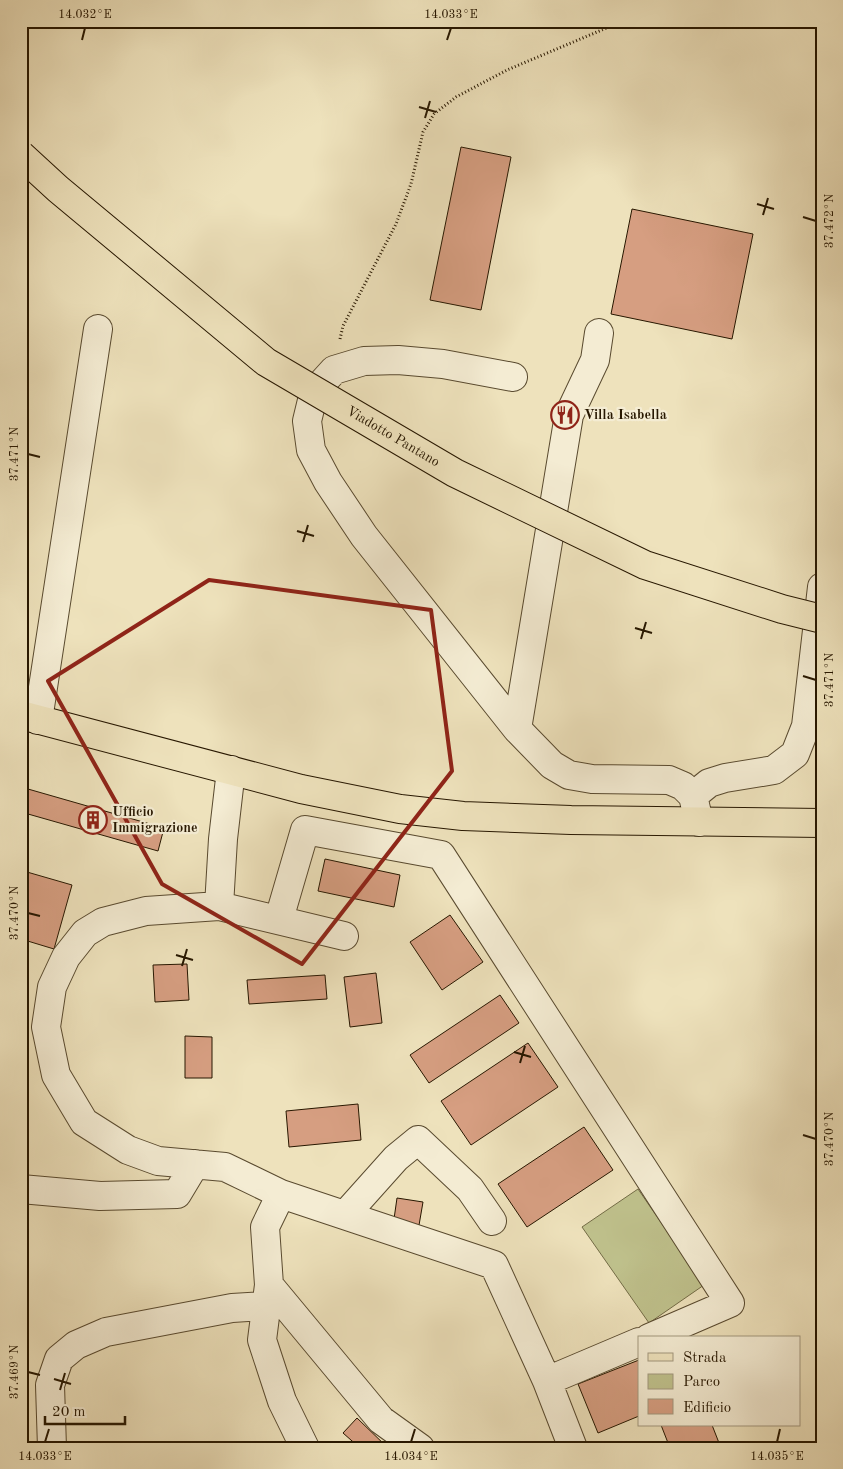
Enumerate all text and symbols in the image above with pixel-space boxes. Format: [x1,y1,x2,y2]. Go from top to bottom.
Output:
text: 14.032°E [58,9,112,21]
text: 14.033°E [424,9,478,21]
text: 37.472°N [824,194,836,248]
restaurant icon: Villa Isabella [550,400,580,430]
street label: Viadotto Pantano [344,404,442,469]
place label: Villa Isabella [584,408,667,422]
text: 37.471°N [9,427,21,481]
text: 37.471°N [824,653,836,707]
building icon: Ufficio Immigrazione [78,805,108,835]
place label: Ufficio Immigrazione [112,805,198,835]
text: 37.470°N [9,886,21,940]
text: 37.470°N [824,1112,836,1166]
legend [638,1336,800,1426]
text: 37.469°N [9,1345,21,1399]
text: Strada [683,1351,727,1366]
text: Parco [683,1375,720,1390]
scale bar [45,1394,125,1426]
text: Edificio [683,1401,731,1416]
text: 20 m [52,1405,86,1420]
text: 14.035°E [750,1450,804,1463]
text: 14.033°E [18,1451,72,1463]
text: 14.034°E [384,1451,438,1463]

